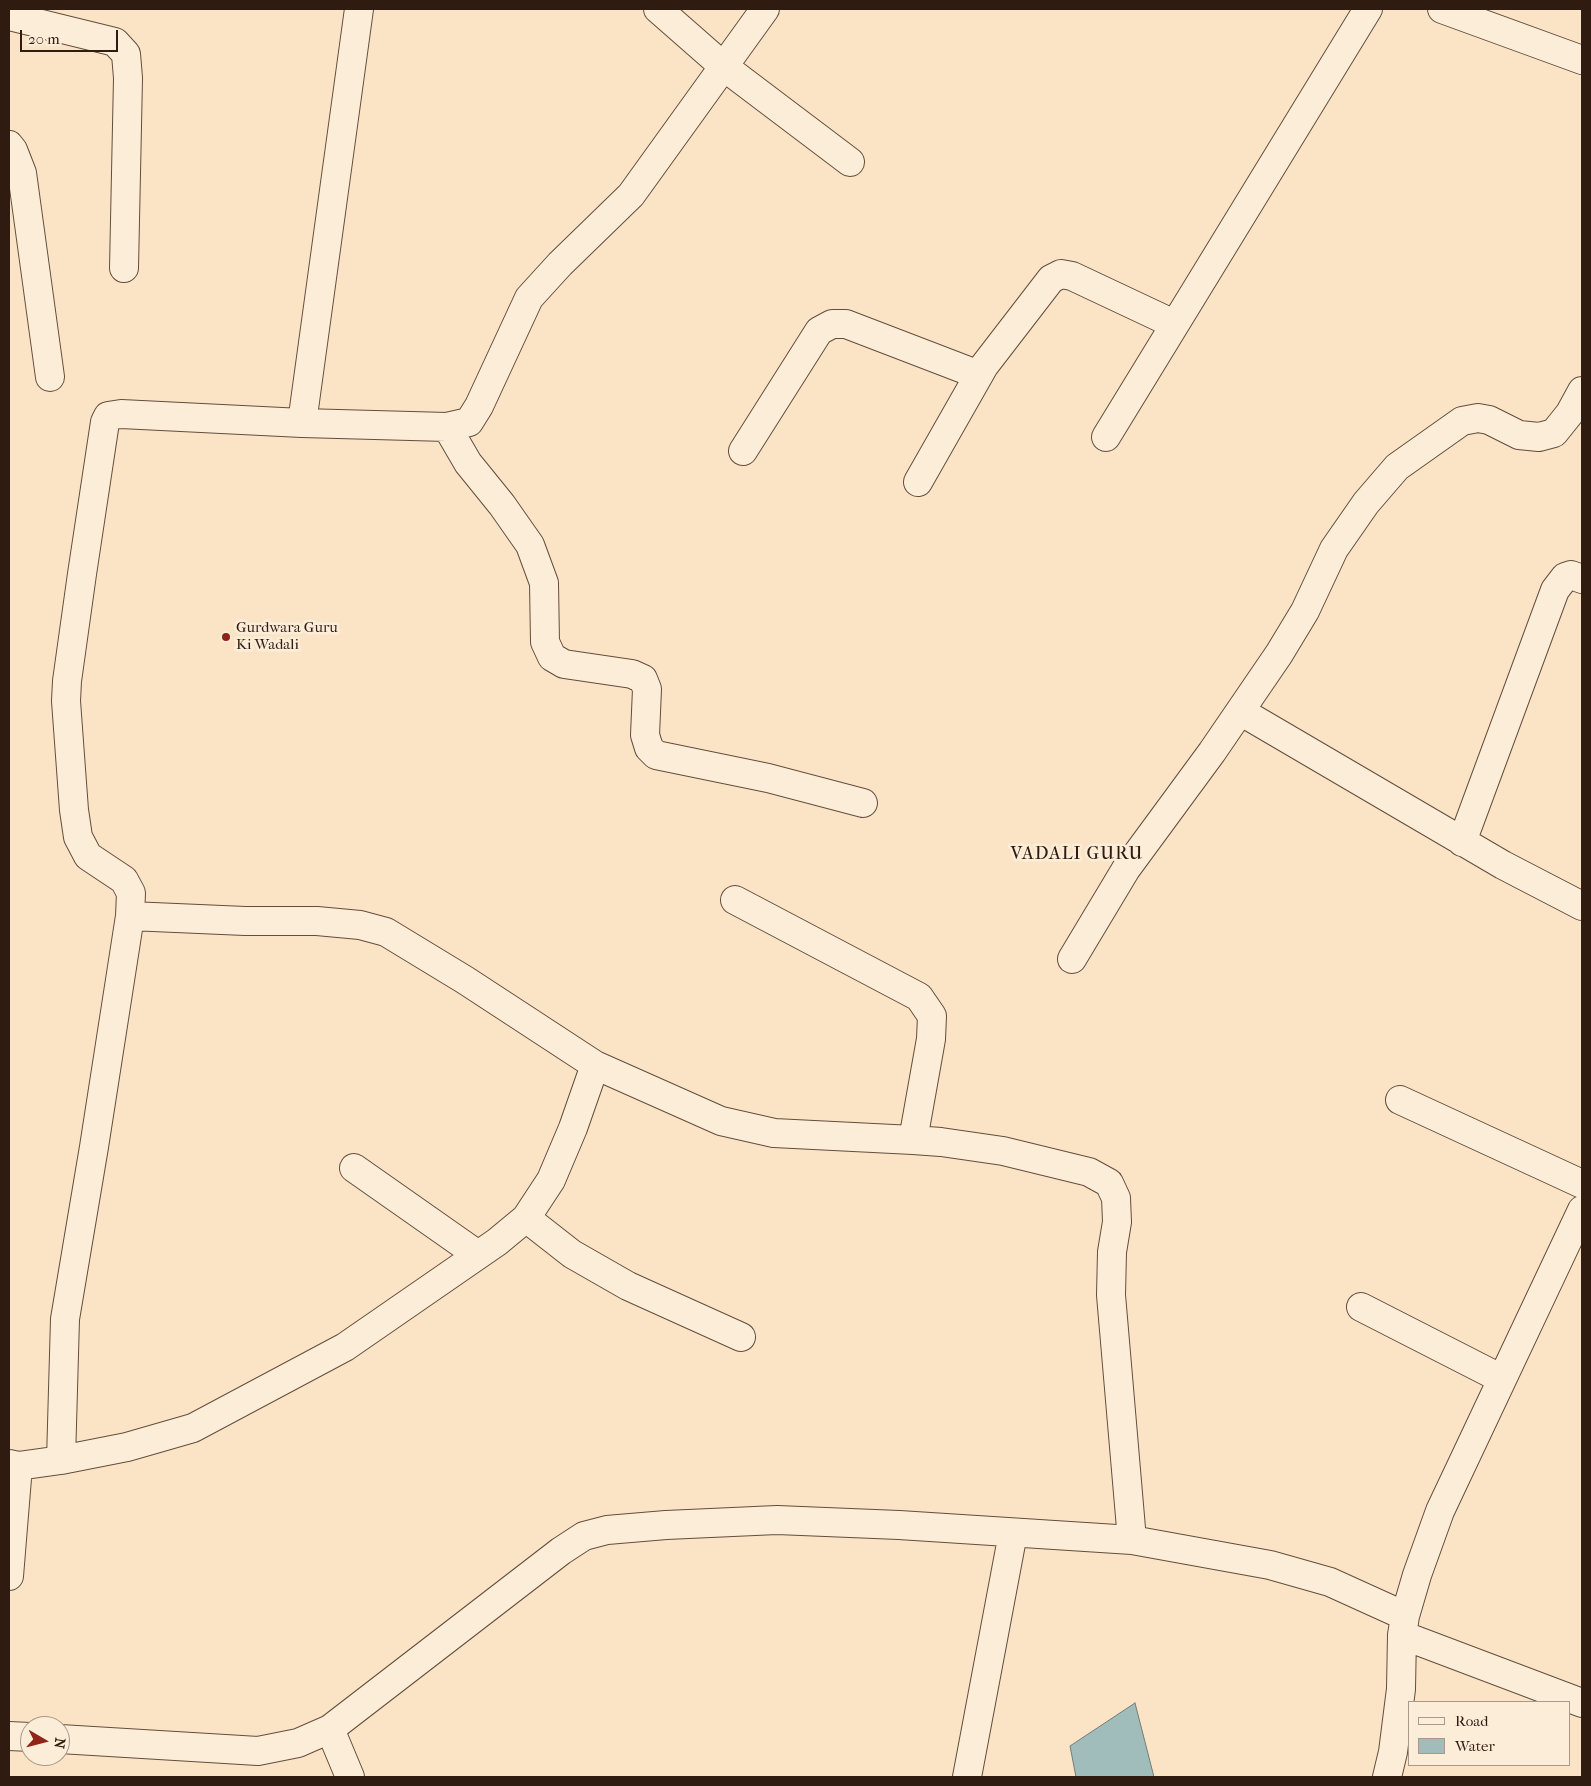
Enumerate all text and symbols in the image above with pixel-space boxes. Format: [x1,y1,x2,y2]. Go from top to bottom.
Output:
scale bar [22,20,120,52]
text: 20 m [28,30,60,48]
place label: Gurdwara Guru Ki Wadali [236,619,338,654]
marker: Gurdwara Guru Ki Wadali [220,631,232,643]
district label: VADALI GURU [1009,844,1145,866]
legend [1408,1701,1571,1766]
text: Road [1455,1712,1488,1730]
north arrow [20,1716,70,1766]
text: N [50,1737,69,1749]
text: Water [1455,1737,1495,1755]

